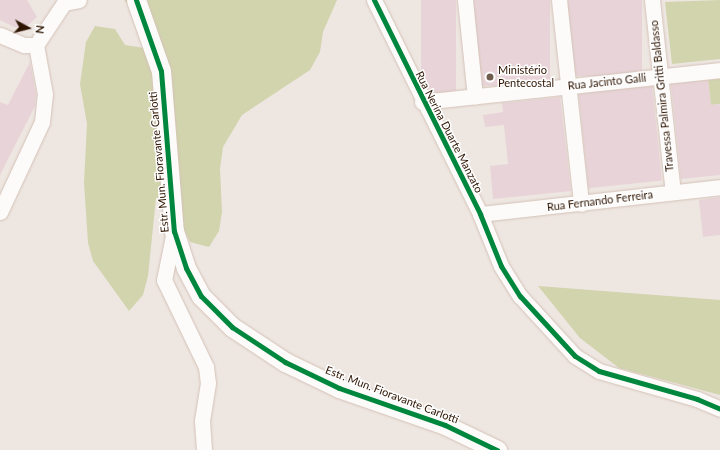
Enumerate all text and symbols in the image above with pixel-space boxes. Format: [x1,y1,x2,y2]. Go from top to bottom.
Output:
north arrow [8,8,48,48]
street label: Travessa Palmira Gritti Baldasso [647,20,677,172]
text: N [33,25,47,35]
place label: Ministério Pentecostal [498,64,554,90]
street label: Rua Nerina Duarte Manzato [413,69,485,195]
street label: Rua Jacinto Galli [567,71,647,93]
marker: Ministério Pentecostal [485,72,495,82]
street label: Estr. Mun. Fioravante Carlotti [146,91,172,233]
street label: Rua Fernando Ferreira [546,188,654,214]
street label: Estr. Mun. Fioravante Carlotti [324,363,460,427]

